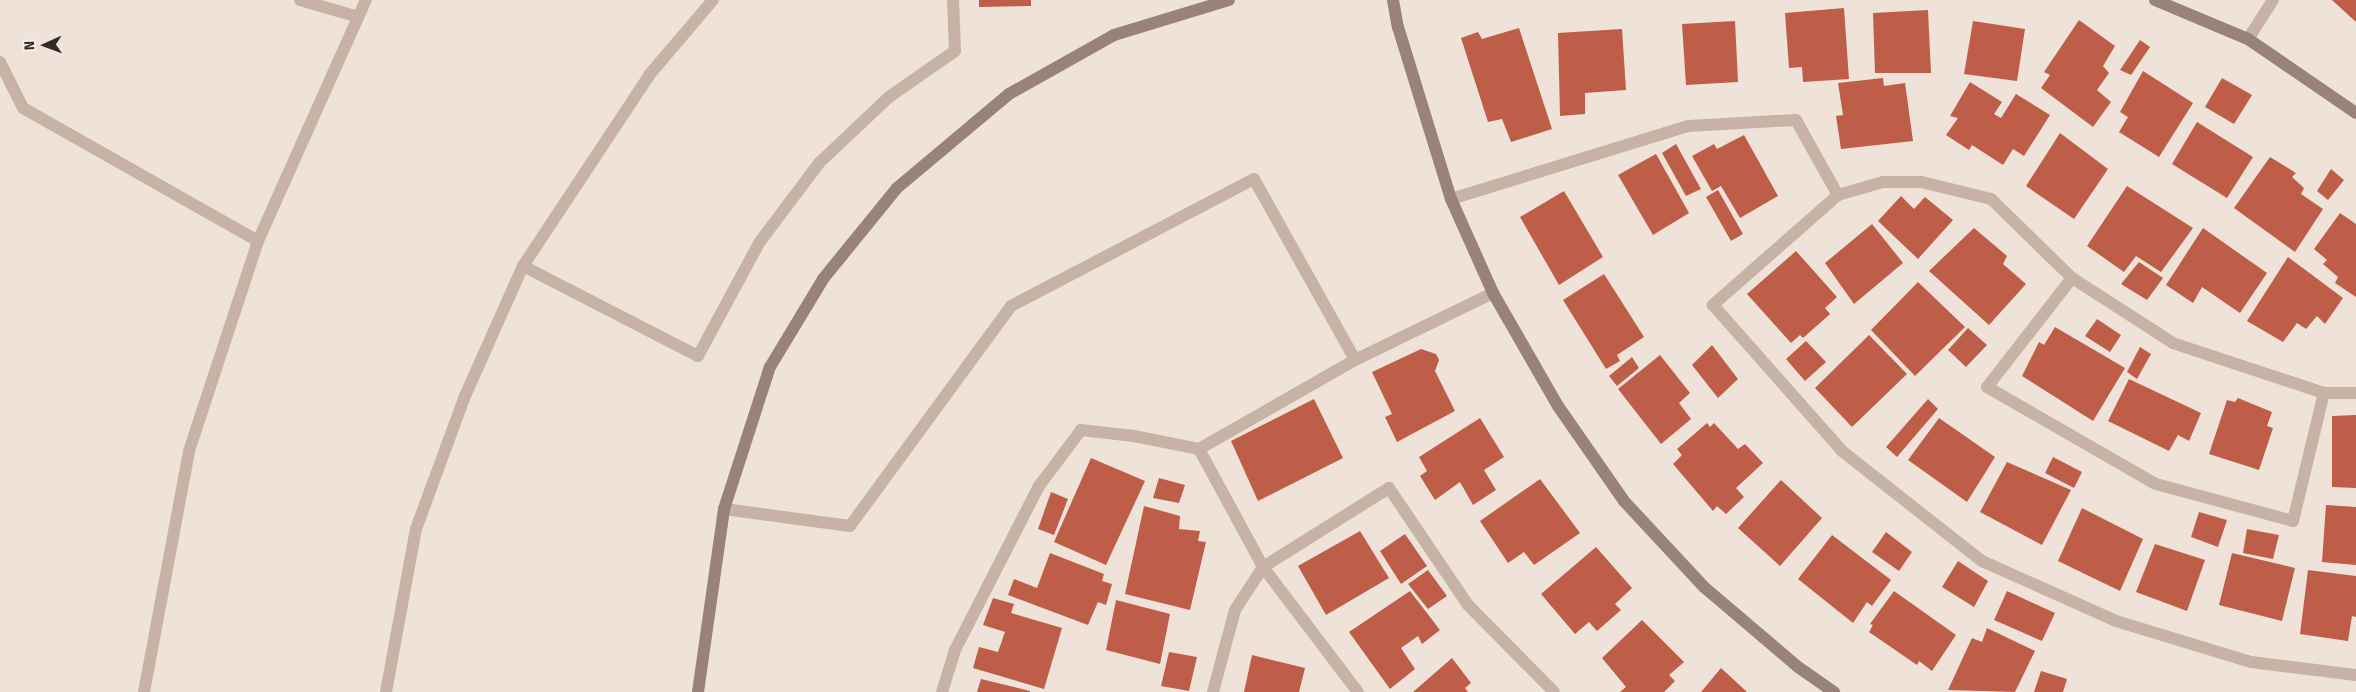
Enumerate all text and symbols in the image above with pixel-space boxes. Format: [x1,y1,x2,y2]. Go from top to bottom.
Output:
north arrow [20,20,70,70]
text: N [21,41,38,50]

